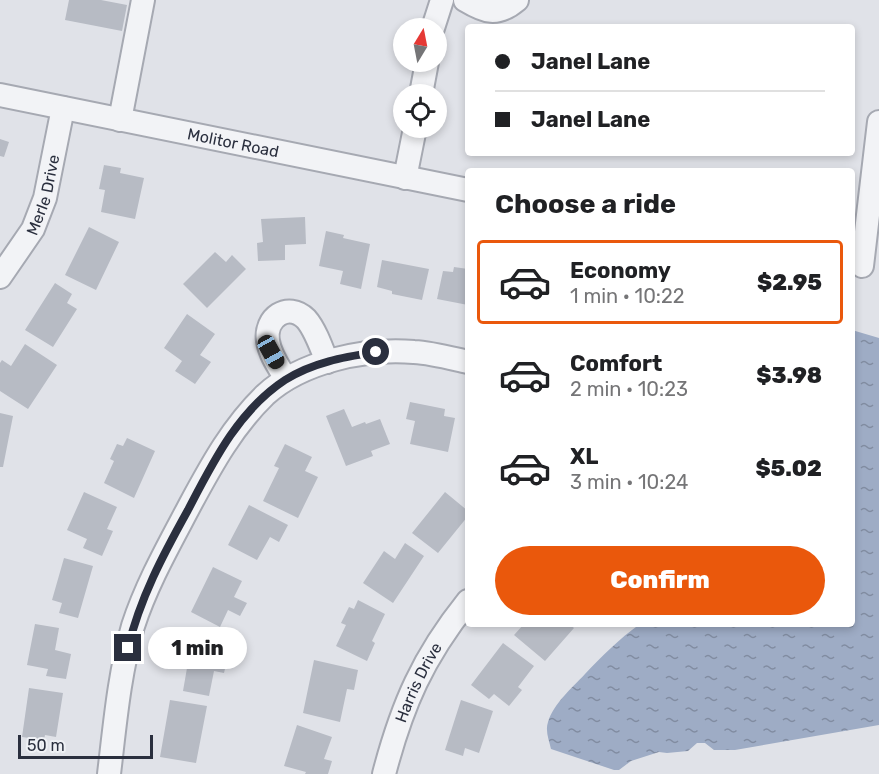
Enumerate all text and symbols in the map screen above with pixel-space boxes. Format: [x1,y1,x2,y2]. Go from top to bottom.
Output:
north arrow [393,18,447,72]
map controls [393,18,447,138]
text: Janel Lane [531,48,650,75]
button: locate [393,84,447,138]
text: Janel Lane [531,106,650,133]
street label: Molitor Road [186,124,281,161]
street label: Merle Drive [22,153,63,238]
text: Choose a ride [495,188,676,220]
icon: car [498,255,552,309]
text: Economy [570,257,671,284]
text: $2.95 [757,269,822,296]
text: 1 min · 10:22 [570,284,684,308]
car [254,332,288,372]
route start [362,338,389,365]
icon: car [498,348,552,402]
text: Comfort [570,350,662,377]
text: $3.98 [756,362,822,389]
text: 2 min · 10:23 [570,377,688,401]
icon: car [498,441,552,495]
text: XL [570,443,598,470]
text: $5.02 [755,455,822,482]
text: 3 min · 10:24 [570,470,688,494]
button: Confirm [495,546,825,615]
callout: 1 min [149,627,248,669]
route end [114,634,141,661]
text: 1 min [171,636,224,660]
street label: Harris Drive [391,639,445,725]
scale bar [18,732,153,760]
text: 50 m [27,736,65,755]

